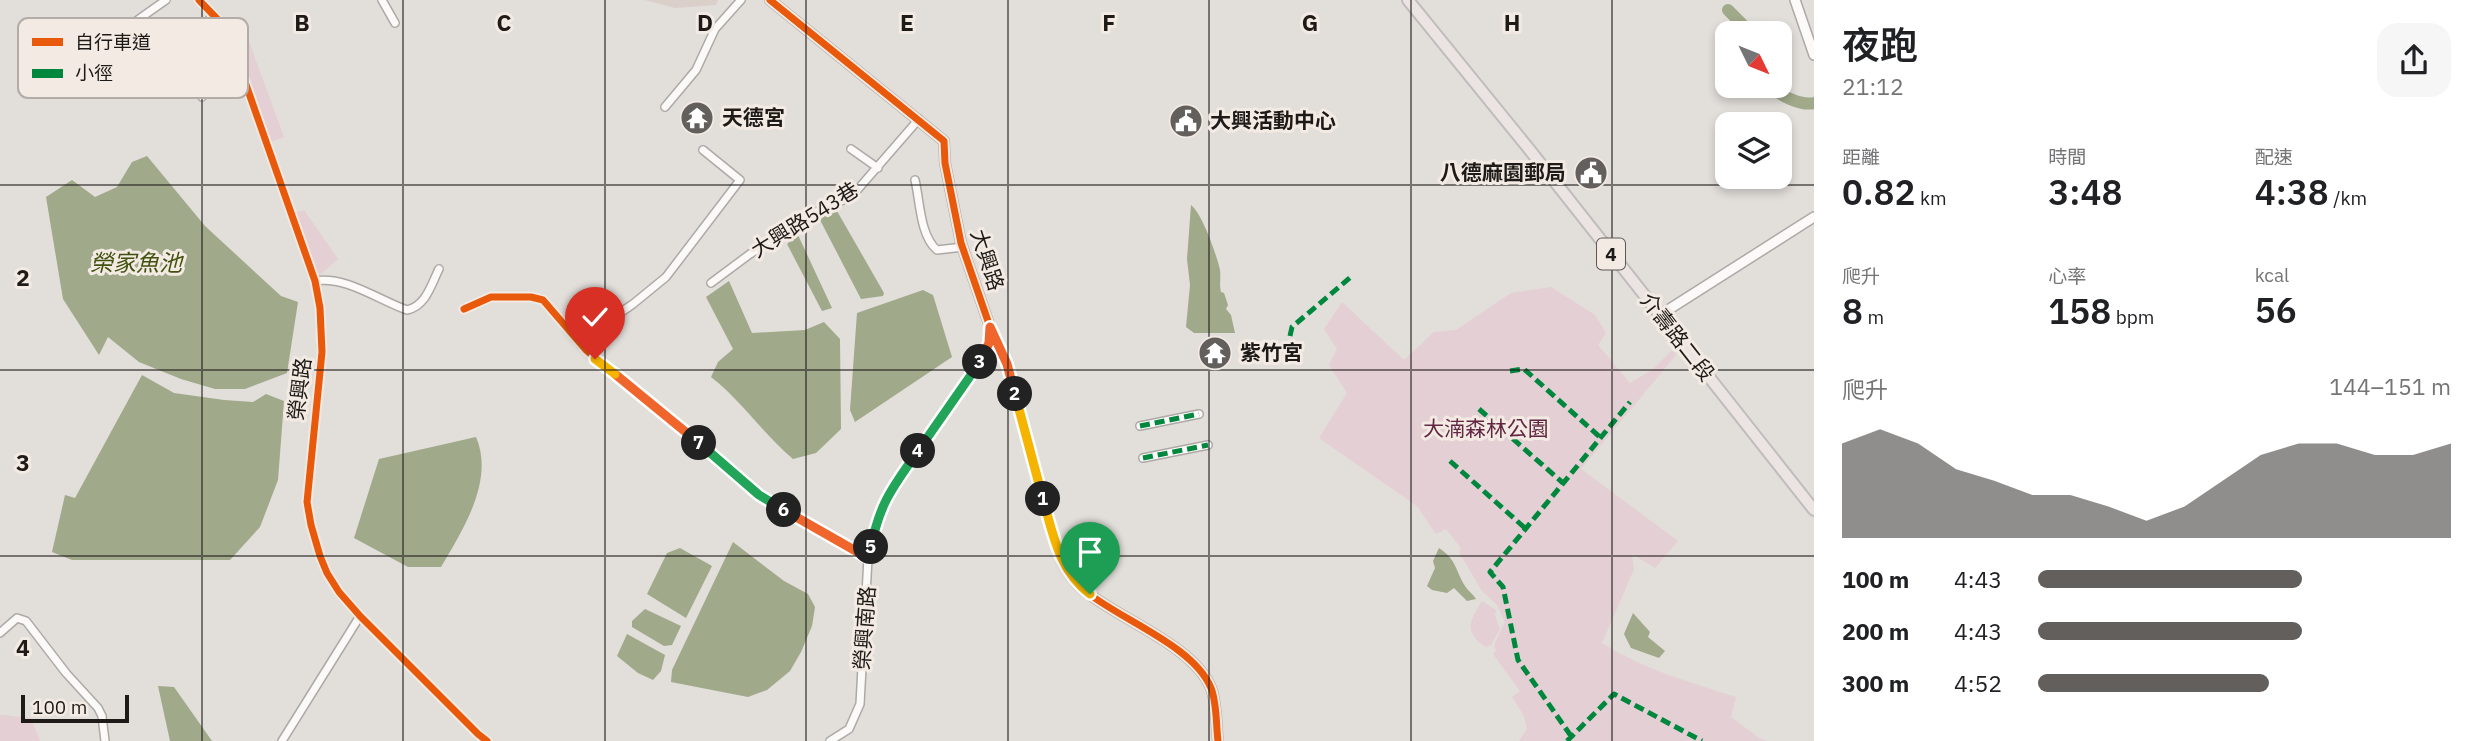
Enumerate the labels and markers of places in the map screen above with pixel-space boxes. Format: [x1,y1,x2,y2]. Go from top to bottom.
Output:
temple icon: 天德宮 [678,99,716,137]
public building icon: 大興活動中心 [1167,102,1205,140]
place label: 天德宮 [722,103,785,131]
place label: 大興活動中心 [1210,106,1336,134]
public building icon: 八德麻園郵局 [1572,154,1610,192]
place label: 八德麻園郵局 [1440,158,1566,186]
pin [565,287,625,359]
temple icon: 紫竹宮 [1196,334,1234,372]
place label: 紫竹宮 [1240,338,1303,366]
pin: 3 [962,344,998,380]
pin: 2 [998,376,1032,412]
pin: 7 [682,426,716,460]
pin: 4 [900,434,936,468]
pin: 1 [1026,482,1060,516]
pin: 6 [766,492,802,528]
pin [1060,522,1120,594]
pin: 5 [854,530,888,564]

